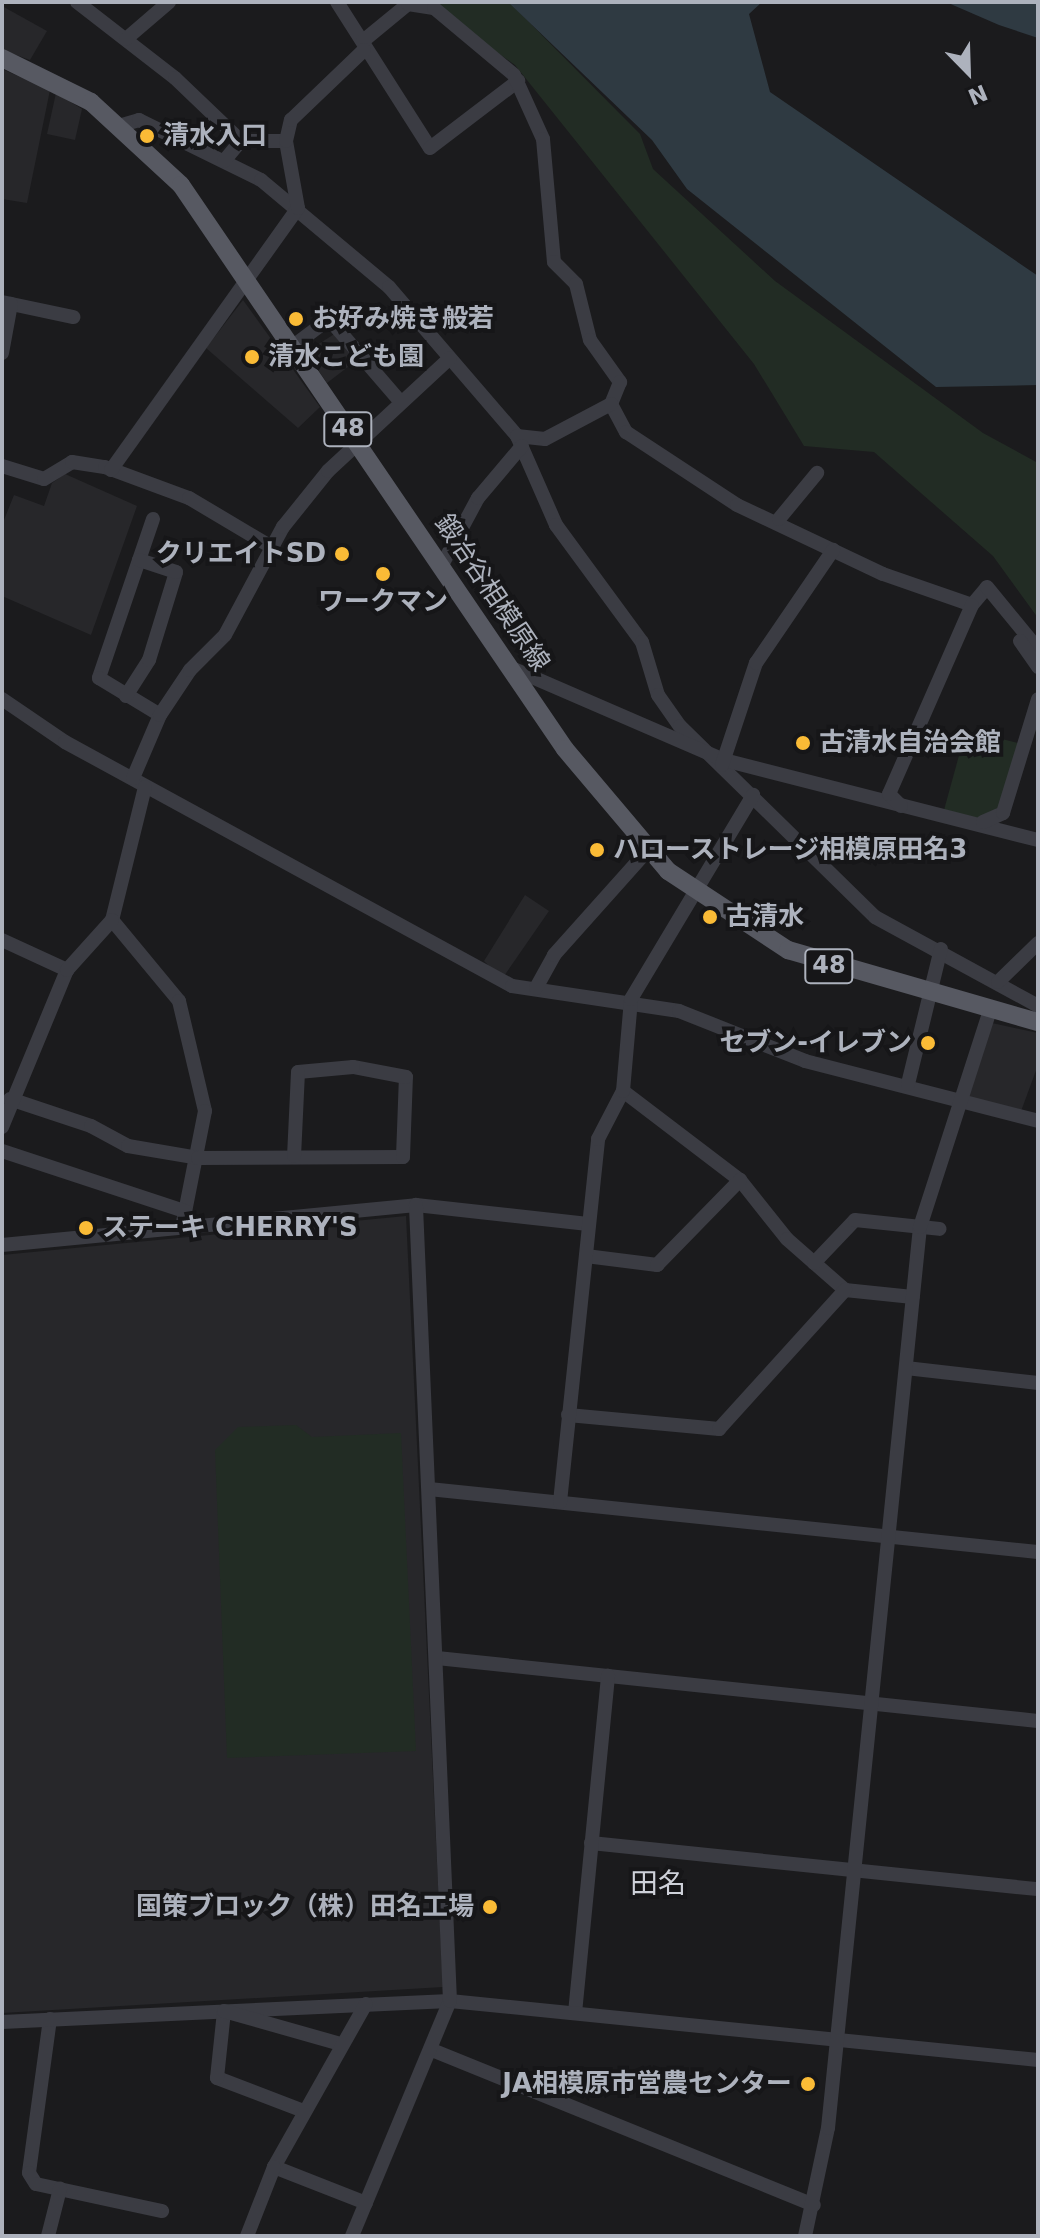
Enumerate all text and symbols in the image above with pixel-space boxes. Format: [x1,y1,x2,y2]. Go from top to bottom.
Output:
north arrow [928,32,1008,112]
text: N [964,79,991,110]
place label: 清水入口 [163,120,267,152]
marker: 清水入口 [138,127,156,145]
place label: お好み焼き般若 [312,303,494,335]
marker: お好み焼き般若 [287,310,305,328]
place label: 清水こども園 [268,341,424,373]
marker: 清水こども園 [243,348,261,366]
road number: 48 [322,409,374,449]
street label: 鍛冶谷相模原線 [428,509,556,677]
place label: クリエイトSD [156,538,326,570]
marker: クリエイトSD [333,545,351,563]
marker: ワークマン [374,565,392,583]
place label: ワークマン [318,586,448,618]
place label: 古清水自治会館 [819,727,1001,759]
marker: 古清水自治会館 [794,734,812,752]
place label: ハローストレージ相模原田名3 [613,834,969,866]
marker: ハローストレージ相模原田名3 [588,841,606,859]
place label: 古清水 [726,901,804,933]
marker: 古清水 [701,908,719,926]
road number: 48 [803,946,855,986]
place label: セブン-イレブン [719,1027,912,1059]
marker: セブン-イレブン [919,1034,937,1052]
place label: ステーキ CHERRY'S [102,1212,358,1244]
marker: ステーキ CHERRY'S [77,1219,95,1237]
district label: 田名 [630,1867,686,1901]
place label: 国策ブロック（株）田名工場 [136,1891,474,1923]
marker: 国策ブロック（株）田名工場 [481,1898,499,1916]
place label: JA相模原市営農センター [502,2068,792,2100]
marker: JA相模原市営農センター [799,2075,817,2093]

